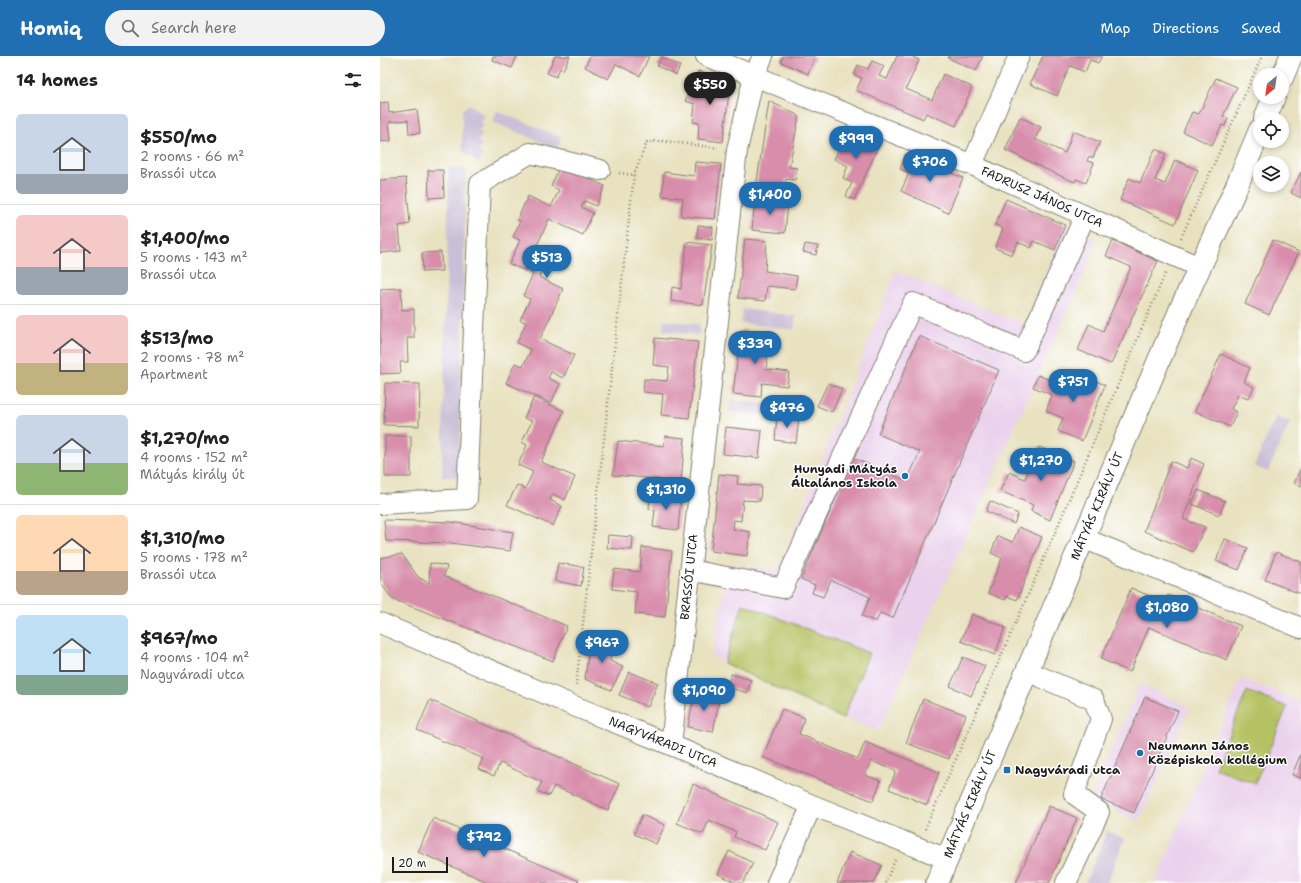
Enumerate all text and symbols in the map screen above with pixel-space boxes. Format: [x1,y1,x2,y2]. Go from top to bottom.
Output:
search box [105,10,385,46]
text: Homiq [20,16,81,41]
icon: search [119,17,141,39]
text: Search here [151,18,237,38]
text: Map [1101,19,1131,37]
text: Directions [1153,19,1219,37]
text: Saved [1241,19,1281,37]
north arrow [1253,68,1289,104]
map controls [1253,68,1289,192]
text: 14 homes [16,69,98,91]
icon: filters [342,69,364,91]
pin: $550 [686,72,734,106]
text: $550 [693,76,727,93]
button: locate [1253,112,1289,148]
text: $550/mo [140,126,217,148]
pin: $999 [832,126,880,160]
icon: home [48,130,96,178]
text: $999 [838,130,874,147]
text: 2 rooms · 66 m² [140,148,244,165]
pin: $706 [906,149,954,183]
text: $706 [912,153,948,170]
button: layers [1253,156,1289,192]
street label: FADRUSZ JÁNOS UTCA [979,163,1106,231]
text: Brassói utca [140,165,216,182]
pin: $1,400 [737,182,803,216]
text: $1,400 [748,186,792,203]
text: $1,400/mo [140,227,230,249]
icon: home [48,231,96,279]
pin: $513 [523,245,571,279]
text: 5 rooms · 143 m² [140,249,248,266]
text: $513 [531,249,563,266]
text: Brassói utca [140,266,216,283]
text: $513/mo [140,327,214,349]
icon: home [48,331,96,379]
pin: $339 [731,331,779,365]
text: $339 [737,335,773,352]
text: 2 rooms · 78 m² [140,349,244,366]
text: Apartment [140,366,208,383]
pin: $751 [1049,369,1097,403]
text: $751 [1057,373,1089,390]
pin: $476 [763,395,811,429]
text: $476 [769,399,805,416]
text: $1,270/mo [140,427,230,449]
icon: home [48,431,96,479]
pin: $1,270 [1008,448,1074,482]
text: 4 rooms · 152 m² [140,449,248,466]
street label: MÁTYÁS KIRÁLY ÚT [1067,449,1127,563]
text: $1,270 [1019,452,1063,469]
place label: Hunyadi Mátyás Általános Iskola [791,461,898,491]
text: Mátyás király út [140,466,245,483]
marker: Hunyadi Mátyás Általános Iskola [900,471,910,481]
pin: $1,310 [633,477,699,511]
text: $1,310 [646,481,686,498]
text: $1,310/mo [140,527,225,549]
icon: home [48,531,96,579]
street label: BRASSÓI UTCA [677,533,701,621]
text: 5 rooms · 178 m² [140,549,248,566]
text: Brassói utca [140,566,216,583]
pin: $1,080 [1134,595,1200,629]
text: $1,080 [1145,599,1189,616]
text: $967/mo [140,627,218,649]
pin: $967 [578,630,626,664]
icon: home [48,631,96,679]
text: $967 [585,634,619,651]
text: 4 rooms · 104 m² [140,649,249,666]
text: Nagyváradi utca [140,666,244,683]
pin: $1,090 [671,678,737,712]
text: $1,090 [682,682,726,699]
street label: NAGYVÁRADI UTCA [606,713,720,771]
place label: Neumann János Középiskola kollégium [1148,738,1287,768]
street label: MÁTYÁS KIRÁLY ÚT [940,747,1000,861]
marker: Neumann János Középiskola kollégium [1135,748,1145,758]
place label: Nagyváradi utca [1015,762,1121,778]
marker: Nagyváradi utca [1002,765,1012,775]
pin: $792 [460,824,508,858]
text: $792 [466,828,502,845]
scale bar [392,855,448,874]
text: 20 m [398,856,426,871]

